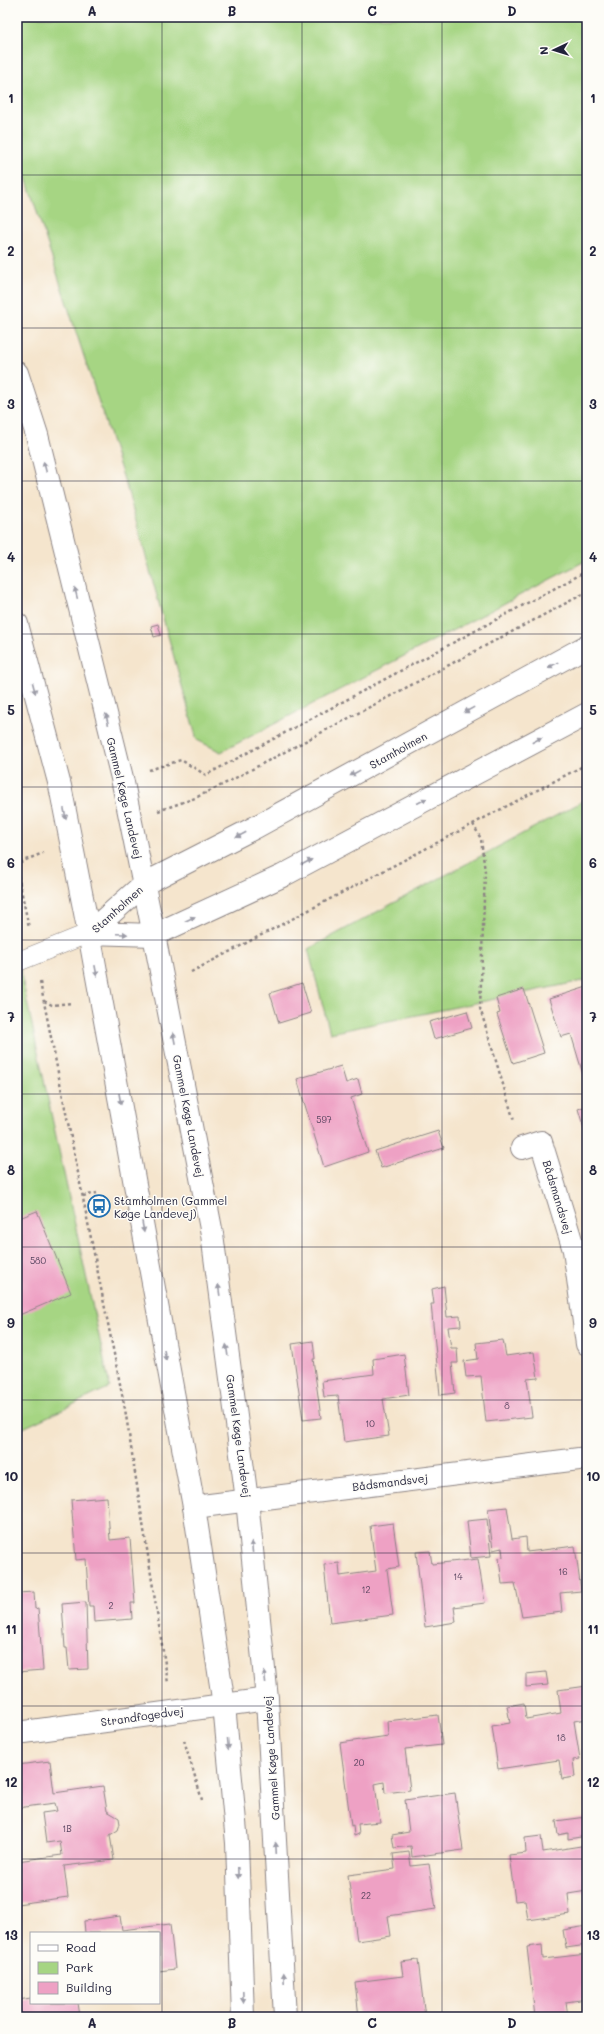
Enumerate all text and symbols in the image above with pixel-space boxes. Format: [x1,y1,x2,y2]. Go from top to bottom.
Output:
text: A [87,2,97,19]
text: B [228,2,237,19]
text: C [367,2,377,19]
text: D [507,2,517,19]
north arrow [534,30,574,70]
text: N [536,46,551,55]
text: 1 [8,89,14,106]
text: 1 [590,89,596,106]
text: 2 [7,242,15,259]
text: 2 [589,242,597,259]
text: 3 [7,395,15,412]
text: 3 [589,395,597,412]
one-way arrow [41,461,47,473]
text: 4 [7,548,15,565]
text: 4 [589,548,597,565]
one-way arrow [73,587,79,599]
one-way arrow [547,662,559,668]
one-way arrow [31,683,37,695]
text: 5 [7,701,15,718]
text: 5 [589,701,597,718]
one-way arrow [463,707,475,714]
one-way arrow [104,713,110,725]
street label: Stamholmen [366,728,430,772]
street label: Gammel Køge Landevej [104,736,146,860]
one-way arrow [531,737,542,744]
one-way arrow [349,769,361,776]
one-way arrow [416,798,428,805]
one-way arrow [63,808,69,821]
one-way arrow [235,832,247,838]
text: 6 [7,854,15,871]
text: 6 [589,854,597,871]
one-way arrow [301,859,313,866]
street label: Stamholmen [88,882,146,936]
one-way arrow [184,916,196,922]
one-way arrow [116,931,129,937]
one-way arrow [94,965,100,977]
text: 7 [7,1008,15,1025]
text: 7 [589,1008,597,1025]
one-way arrow [171,1032,177,1044]
street label: Gammel Køge Landevej [170,1053,208,1179]
one-way arrow [117,1093,123,1105]
house number: 597 [316,1114,332,1125]
street label: Bådsmandsvej [540,1158,576,1236]
text: 8 [7,1161,15,1178]
text: 8 [589,1161,597,1178]
bus stop icon: Stamholmen (Gammel Køge Landevej) [86,1193,112,1219]
place label: Stamholmen (Gammel Køge Landevej) [114,1193,227,1221]
one-way arrow [140,1221,146,1233]
house number: 580 [30,1255,47,1266]
one-way arrow [216,1284,222,1296]
text: 9 [7,1314,15,1331]
text: 9 [589,1314,597,1331]
one-way arrow [224,1344,230,1356]
one-way arrow [162,1349,168,1361]
street label: Gammel Køge Landevej [223,1373,255,1499]
house number: 8 [504,1400,510,1411]
house number: 10 [365,1418,375,1429]
text: 10 [4,1467,18,1484]
text: 10 [586,1467,600,1484]
street label: Bådsmandsvej [351,1470,429,1494]
one-way arrow [249,1541,255,1553]
house number: 16 [558,1566,568,1577]
house number: 14 [453,1571,463,1582]
house number: 12 [361,1584,371,1595]
house number: 2 [108,1600,114,1611]
text: 11 [5,1620,17,1637]
text: 11 [587,1620,599,1637]
one-way arrow [262,1671,268,1683]
street label: Gammel Køge Landevej [259,1695,283,1821]
street label: Strandfogedvej [99,1703,185,1729]
house number: 18 [556,1732,566,1743]
one-way arrow [224,1738,231,1750]
house number: 20 [354,1757,365,1768]
text: 12 [4,1773,18,1790]
text: 12 [586,1773,600,1790]
house number: 1B [62,1823,72,1834]
one-way arrow [273,1842,280,1854]
one-way arrow [235,1867,242,1879]
house number: 22 [361,1890,371,1901]
text: 13 [4,1926,18,1943]
text: 13 [586,1926,600,1943]
legend [30,1932,160,2004]
text: Road [66,1939,96,1955]
text: Park [66,1959,93,1975]
one-way arrow [280,1972,287,1984]
text: Building [66,1979,112,1995]
one-way arrow [239,1991,246,2003]
text: A [87,2014,97,2031]
text: B [228,2014,237,2031]
text: C [367,2014,377,2031]
text: D [507,2014,517,2031]

